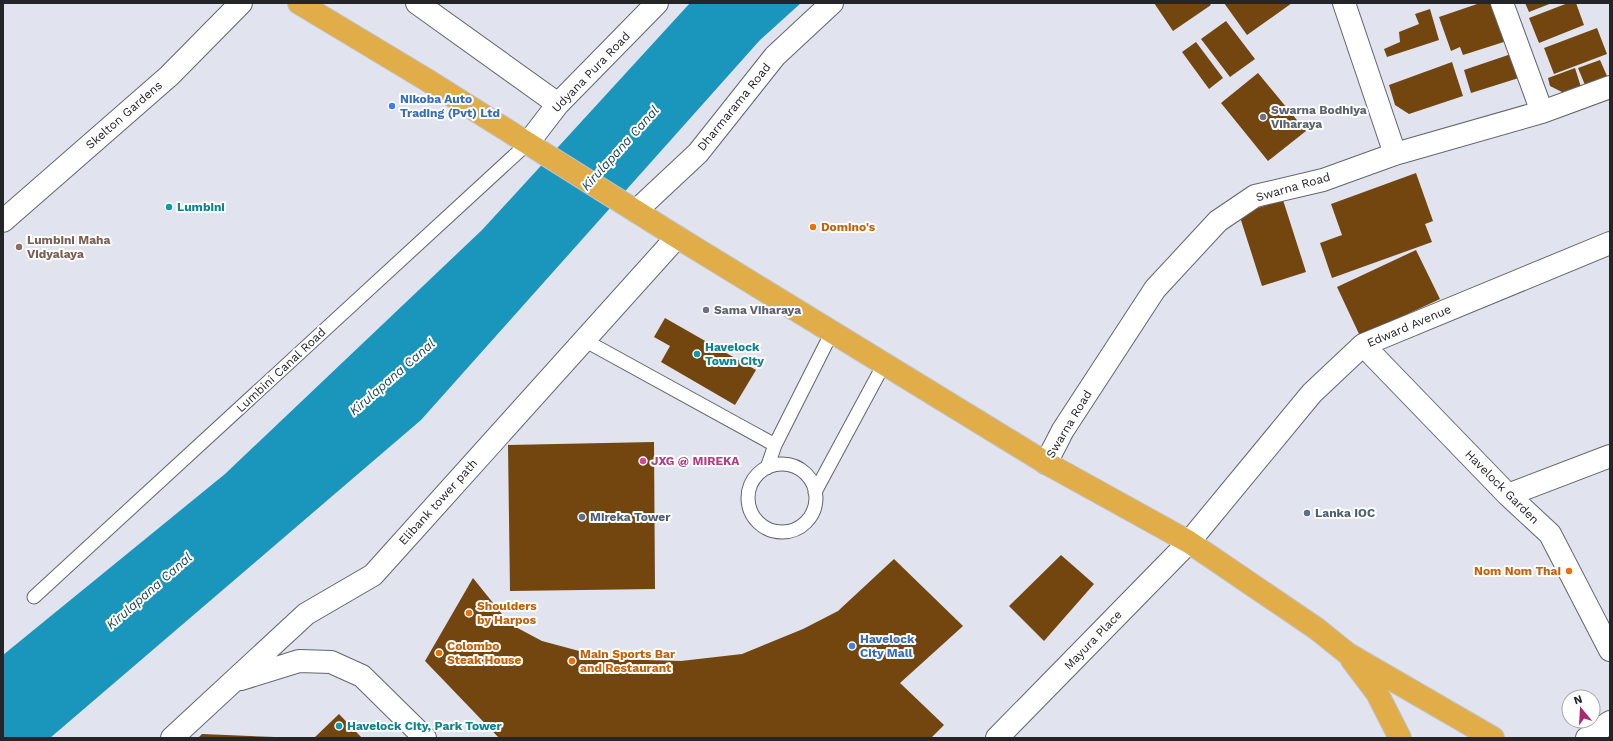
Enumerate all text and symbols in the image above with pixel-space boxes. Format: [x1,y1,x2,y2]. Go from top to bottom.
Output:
street label: Udyana Pura Road [549,29,633,115]
street label: Dharmarama Road [694,60,774,154]
street label: Skelton Gardens [83,78,165,152]
place label: Nikoba Auto Trading (Pvt) Ltd [400,92,500,120]
marker: Nikoba Auto Trading (Pvt) Ltd [387,101,397,111]
water label: Kirulapana Canal [578,103,662,193]
place label: Swarna Bodhiya Viharaya [1271,103,1367,131]
marker: Swarna Bodhiya Viharaya [1258,112,1268,122]
street label: Swarna Road [1254,170,1332,204]
place label: Lumbini [177,200,225,214]
marker: Lumbini [164,202,174,212]
place label: Domino's [821,220,876,234]
marker: Domino's [808,222,818,232]
place label: Lumbini Maha Vidyalaya [27,233,111,261]
marker: Lumbini Maha Vidyalaya [14,242,24,252]
street label: Edward Avenue [1365,302,1453,350]
place label: Sama Viharaya [714,303,801,317]
marker: Sama Viharaya [701,305,711,315]
street label: Lumbini Canal Road [233,325,329,415]
water label: Kirulapana Canal [346,336,438,418]
place label: Havelock Town City [705,340,764,368]
marker: Havelock Town City [692,349,702,359]
street label: Swarna Road [1043,388,1095,460]
street label: Havelock Garden [1462,447,1542,527]
place label: JXG @ MIREKA [651,454,740,468]
street label: Elibank tower path [396,456,480,548]
marker: JXG @ MIREKA [638,456,648,466]
place label: Lanka IOC [1315,506,1375,520]
marker: Lanka IOC [1302,508,1312,518]
place label: Mireka Tower [590,510,671,524]
marker: Mireka Tower [577,512,587,522]
water label: Kirulapana Canal [103,550,195,632]
place label: Nom Nom Thai [1474,564,1561,578]
marker: Nom Nom Thai [1564,566,1574,576]
place label: Shoulders by Harpos [477,599,537,627]
street label: Mayura Place [1061,607,1125,673]
marker: Shoulders by Harpos [464,608,474,618]
place label: Havelock City Mall [860,632,915,660]
place label: Colombo Steak House [447,639,521,667]
marker: Havelock City Mall [847,641,857,651]
place label: Main Sports Bar and Restaurant [580,647,676,675]
marker: Colombo Steak House [434,648,444,658]
marker: Main Sports Bar and Restaurant [567,656,577,666]
north arrow [1561,689,1601,729]
text: N [1572,693,1584,707]
place label: Havelock City, Park Tower [347,719,503,733]
marker: Havelock City, Park Tower [334,721,344,731]

